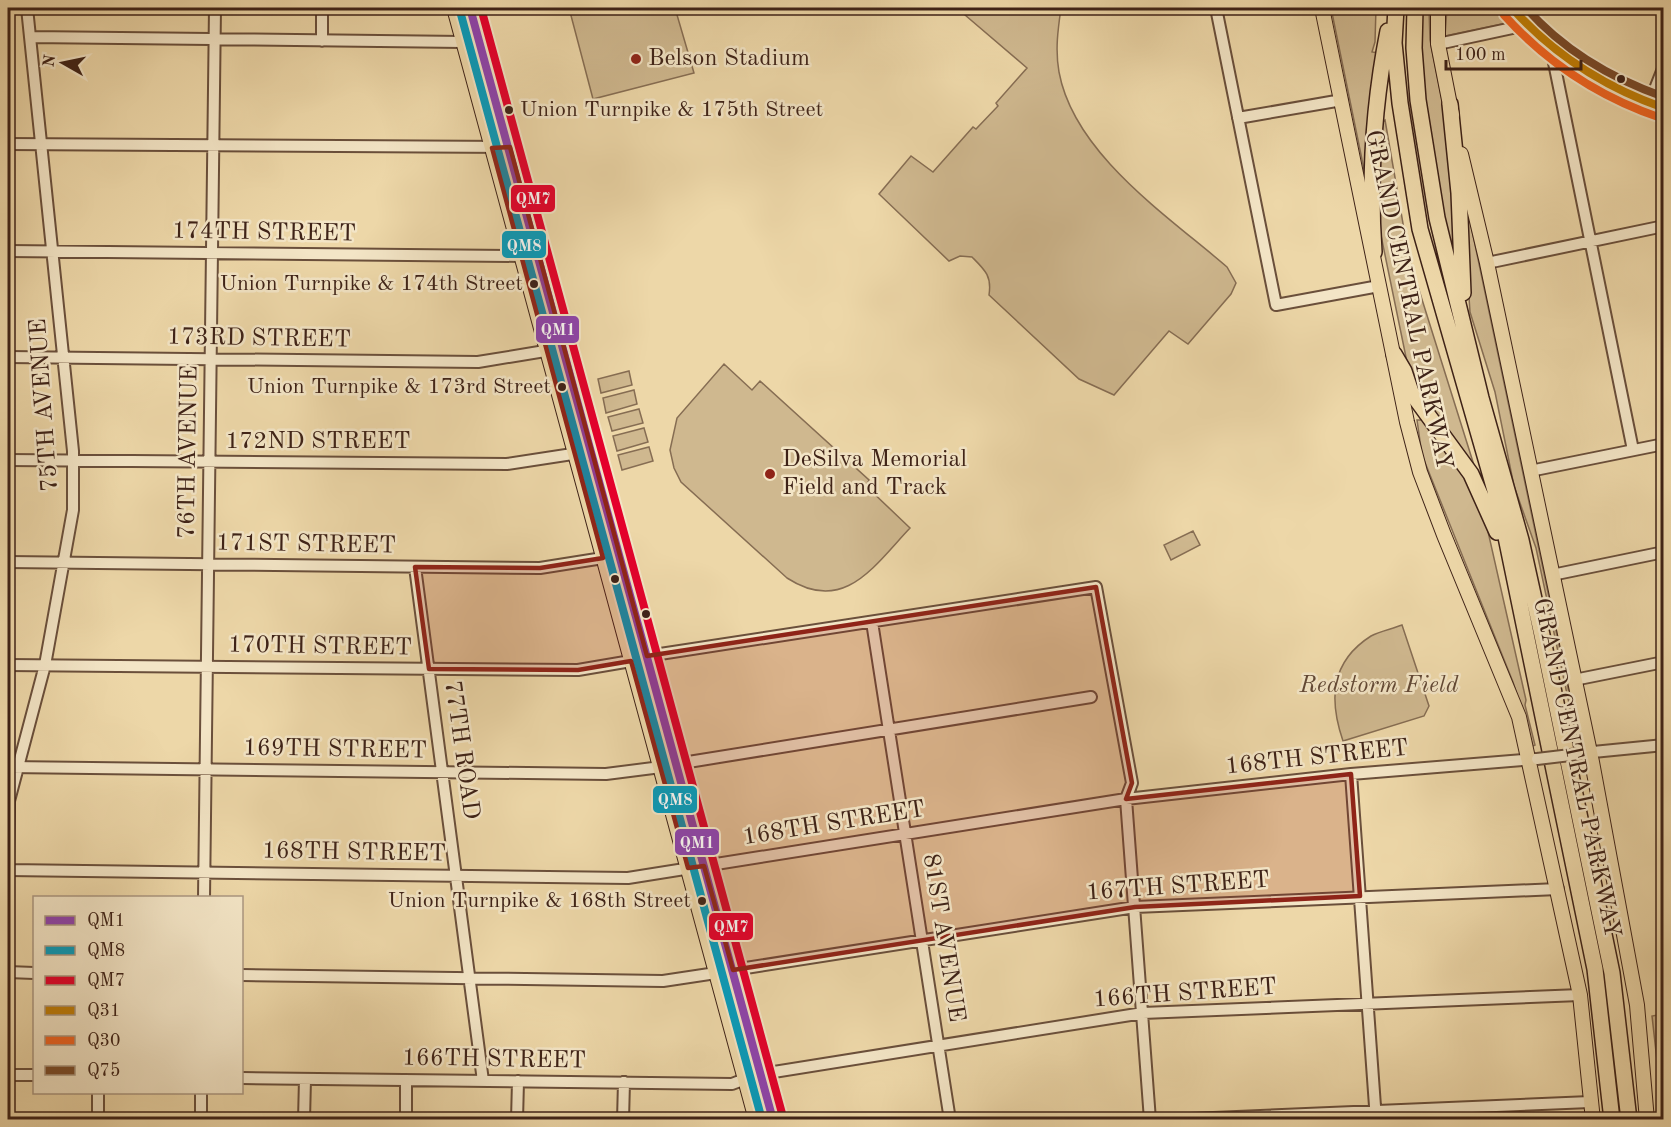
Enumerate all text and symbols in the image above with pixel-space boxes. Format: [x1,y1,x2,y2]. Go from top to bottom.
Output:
north arrow [33,33,93,93]
scale bar [1446,33,1581,71]
text: 100 m [1455,46,1506,64]
place label: Belson Stadium [648,47,810,71]
marker: Belson Stadium [629,52,643,66]
text: N [41,53,59,68]
unlabelled marker [1615,73,1627,85]
place label: Union Turnpike & 175th Street [520,99,823,121]
marker: Union Turnpike & 175th Street [503,104,515,116]
street label: GRAND CENTRAL PARKWAY [1360,128,1456,472]
line badge: QM7 [510,184,556,213]
text: QM7 [516,192,550,208]
street label: 174TH STREET [172,219,356,247]
line badge: QM8 [501,230,547,259]
text: QM8 [507,239,541,255]
place label: Union Turnpike & 174th Street [220,273,523,295]
marker: Union Turnpike & 174th Street [528,278,540,290]
line badge: QM1 [535,315,580,344]
street label: 75TH AVENUE [27,317,63,493]
text: QM1 [541,323,575,339]
street label: 173RD STREET [167,325,351,353]
street label: 76TH AVENUE [175,365,203,539]
place label: Union Turnpike & 173rd Street [247,376,551,398]
marker: Union Turnpike & 173rd Street [556,381,568,393]
street label: 172ND STREET [225,430,411,454]
place label: DeSilva Memorial Field and Track [782,448,967,500]
marker: DeSilva Memorial Field and Track [763,467,777,481]
street label: 171ST STREET [216,531,396,559]
unlabelled marker [609,573,621,585]
street label: GRAND CENTRAL PARKWAY [1528,596,1624,940]
unlabelled marker [640,608,652,620]
street label: 170TH STREET [228,633,412,661]
park label: Redstorm Field [1299,674,1459,698]
street label: 77TH ROAD [439,679,483,821]
street label: 169TH STREET [243,736,427,764]
street label: 168TH STREET [1224,736,1410,780]
line badge: QM8 [652,785,698,814]
text: QM8 [658,793,692,809]
street label: 168TH STREET [741,798,927,850]
line badge: QM1 [674,828,720,856]
text: QM1 [680,836,714,852]
street label: 168TH STREET [262,839,446,867]
street label: 81ST AVENUE [918,852,968,1024]
street label: 167TH STREET [1085,869,1271,905]
place label: Union Turnpike & 168th Street [388,890,691,912]
marker: Union Turnpike & 168th Street [696,895,708,907]
legend [33,896,243,1094]
text: QM1 [87,912,125,930]
line badge: QM7 [708,912,754,941]
text: QM7 [714,920,748,936]
text: QM8 [87,942,125,960]
text: QM7 [87,972,125,990]
street label: 166TH STREET [1092,976,1278,1012]
text: Q31 [87,1002,120,1020]
text: Q30 [87,1032,120,1050]
street label: 166TH STREET [402,1046,586,1074]
text: Q75 [87,1062,120,1080]

